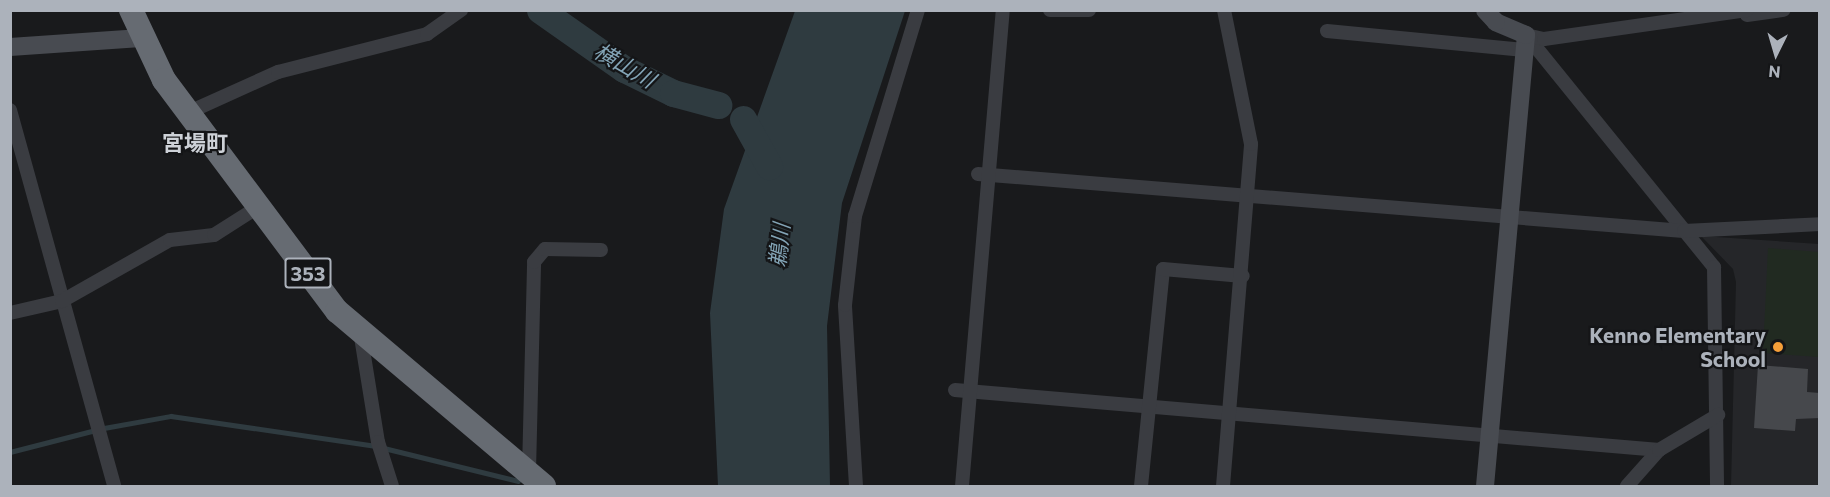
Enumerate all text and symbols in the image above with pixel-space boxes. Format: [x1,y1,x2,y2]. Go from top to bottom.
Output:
north arrow [1746,24,1806,84]
water label: 横山川 [590,37,660,93]
text: N [1768,62,1781,82]
district label: 宮場町 [162,130,228,156]
water label: 鵜川 [764,222,794,268]
road number: 353 [284,256,332,290]
place label: Kenno Elementary School [1589,322,1766,372]
marker: Kenno Elementary School [1771,340,1785,354]

